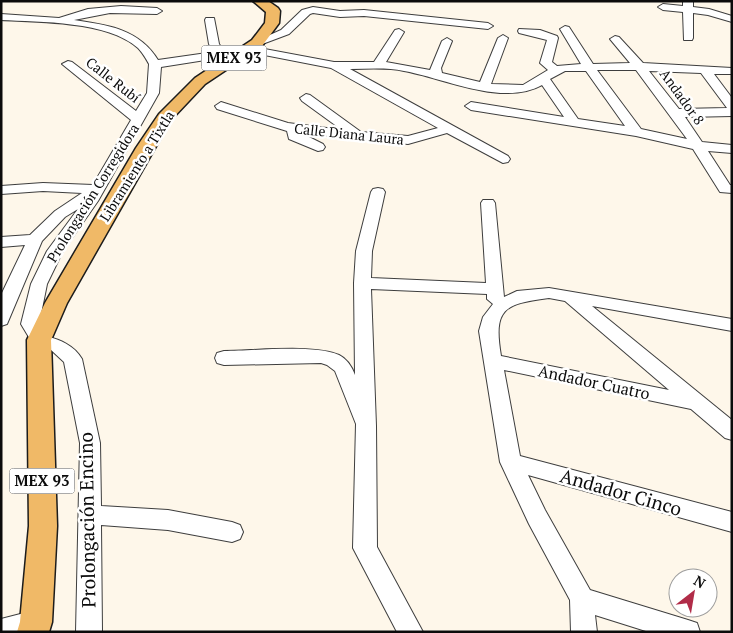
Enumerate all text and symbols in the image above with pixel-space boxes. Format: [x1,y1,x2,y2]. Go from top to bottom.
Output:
road number: MEX 93 [202,46,266,70]
street label: Calle Rubí [82,52,145,107]
street label: Andador 8 [656,65,709,128]
street label: Libramiento a Tixtla [95,107,178,225]
street label: Calle Diana Laura [293,118,405,149]
street label: Prolongación Corregidora [42,120,143,266]
street label: Andador Cuatro [536,359,652,405]
street label: Prolongación Encino [72,432,101,608]
street label: Andador Cinco [557,462,685,521]
road number: MEX 93 [10,468,74,494]
north arrow [668,568,718,618]
text: N [691,571,710,593]

